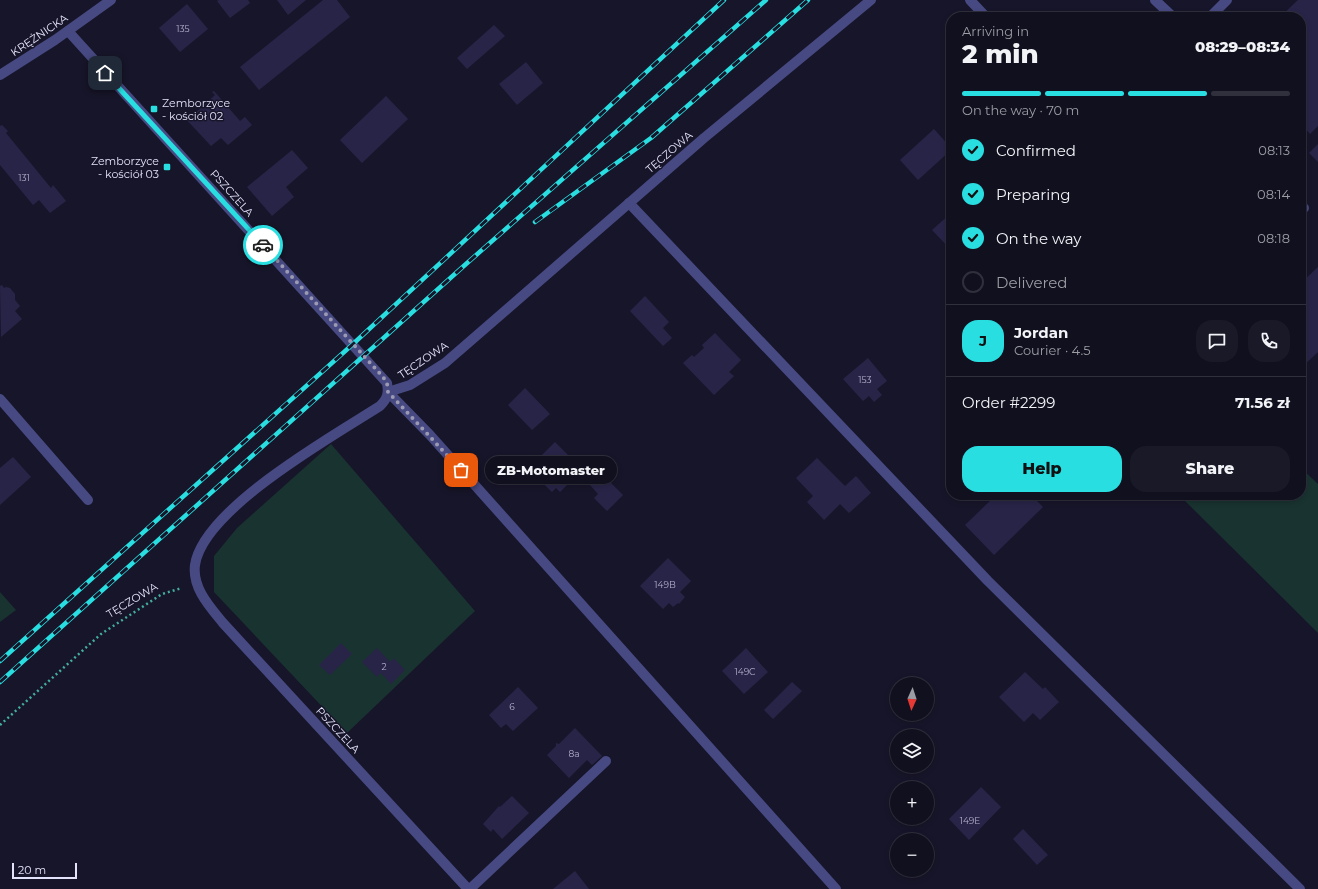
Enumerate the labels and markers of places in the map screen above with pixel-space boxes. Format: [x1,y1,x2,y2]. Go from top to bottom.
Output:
pin [88,56,122,90]
place label: Zemborzyce - kościół 02 [162,96,230,123]
marker: Zemborzyce - kościół 02 [149,104,159,114]
place label: Zemborzyce - kościół 03 [91,154,159,181]
marker: Zemborzyce - kościół 03 [162,162,172,172]
pin [444,453,478,487]
callout: ZB-Motomaster [485,456,617,484]

